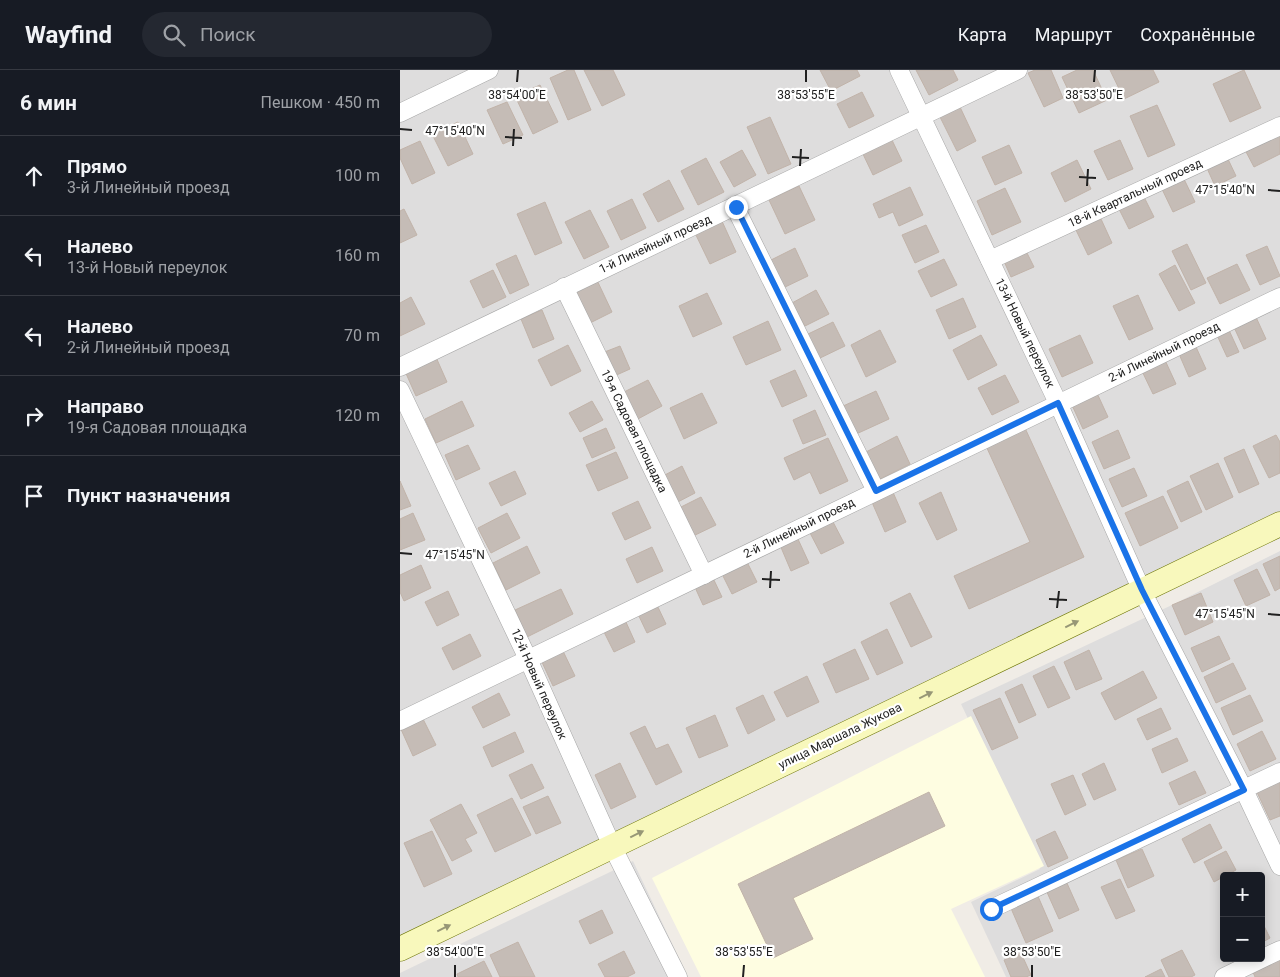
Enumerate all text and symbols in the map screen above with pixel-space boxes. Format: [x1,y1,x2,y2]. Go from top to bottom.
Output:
search box [142,12,492,57]
text: Wayfind [25,21,112,49]
icon: search [160,21,188,49]
text: Поиск [200,23,256,46]
text: Карта [958,24,1007,45]
text: Маршрут [1035,24,1112,45]
text: Сохранённые [1140,24,1255,45]
text: 38°54'00"E [488,88,546,102]
text: 38°53'55"E [777,88,835,102]
text: 38°53'50"E [1065,88,1123,102]
text: 6 мин [20,91,77,115]
text: Пешком · 450 m [261,93,380,112]
text: 47°15'40"N [425,124,485,138]
text: Прямо [67,155,127,178]
street label: 18-й Квартальный проезд [1066,156,1204,230]
icon: ahead [20,162,48,190]
text: 100 m [335,166,380,185]
text: 3-й Линейный проезд [67,178,230,197]
text: 47°15'40"N [1195,183,1255,197]
route end [725,196,748,219]
street label: 1-й Линейный проезд [597,212,713,276]
text: Налево [67,235,133,258]
icon: left [20,242,48,270]
text: 160 m [335,246,380,265]
text: 13-й Новый переулок [67,258,227,277]
street label: 13-й Новый переулок [992,276,1058,391]
text: Налево [67,315,133,338]
street label: 2-й Линейный проезд [1106,319,1222,385]
icon: left [20,322,48,350]
text: 70 m [344,326,380,345]
text: 2-й Линейный проезд [67,338,230,357]
street label: 19-я Садовая площадка [598,367,670,495]
text: Направо [67,395,144,418]
icon: right [20,402,48,430]
text: 120 m [335,406,380,425]
text: 19-я Садовая площадка [67,418,247,437]
icon: arrive [20,482,48,510]
text: Пункт назначения [67,484,230,507]
street label: 2-й Линейный проезд [741,495,857,561]
text: 47°15'45"N [425,548,485,562]
text: 47°15'45"N [1195,607,1255,621]
one-way arrow [1065,620,1079,628]
street label: 12-й Новый переулок [508,626,570,742]
one-way arrow [918,691,933,699]
street label: улица Маршала Жукова [776,700,904,772]
one-way arrow [630,830,644,838]
map controls [1220,872,1265,962]
button: + [1220,872,1265,917]
route start [980,898,1003,921]
button: − [1220,917,1265,962]
one-way arrow [437,924,451,932]
text: 38°54'00"E [426,945,484,959]
text: 38°53'55"E [715,945,773,959]
text: 38°53'50"E [1003,945,1061,959]

